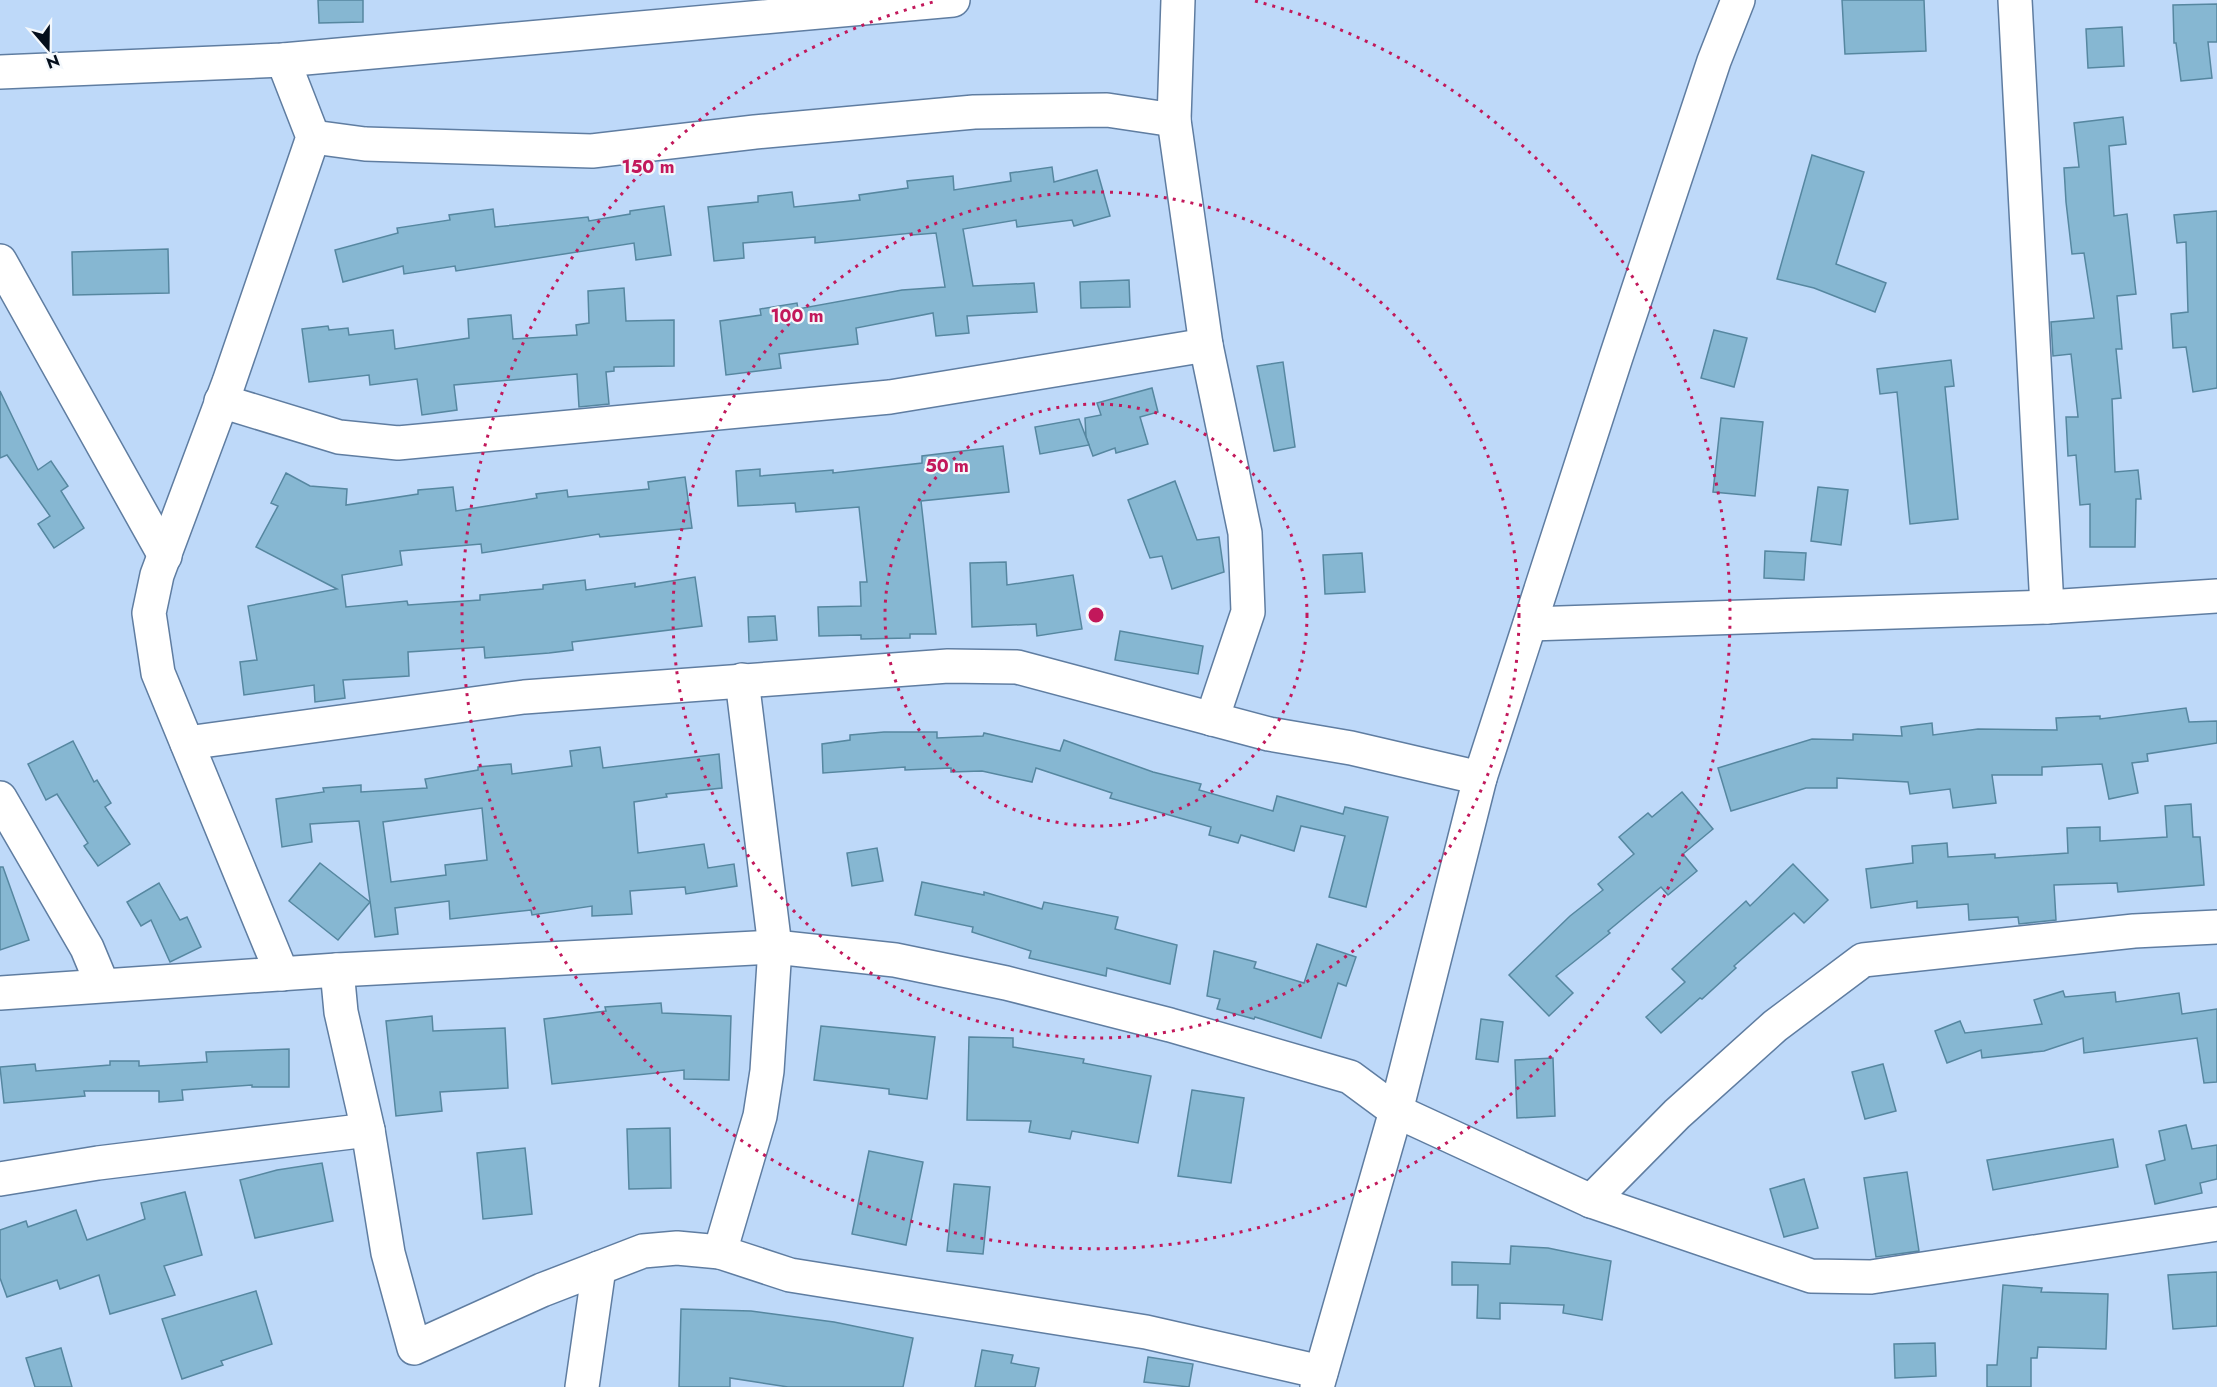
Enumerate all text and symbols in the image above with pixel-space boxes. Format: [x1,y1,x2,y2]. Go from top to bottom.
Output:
north arrow [18,18,78,78]
text: N [43,49,63,75]
text: 150 m [622,154,674,180]
text: 100 m [770,303,824,329]
text: 50 m [925,453,969,479]
centre of rings [1086,605,1106,625]

